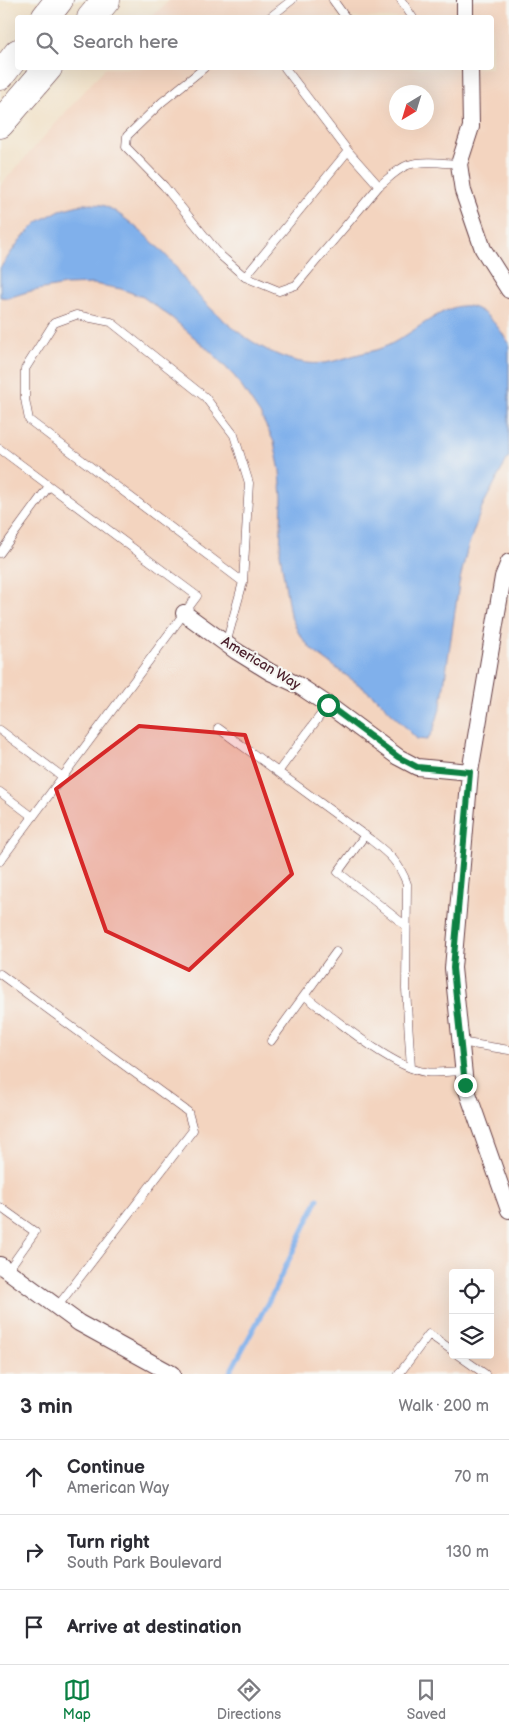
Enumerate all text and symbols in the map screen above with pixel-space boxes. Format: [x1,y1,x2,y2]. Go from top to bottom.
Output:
search box [15,15,494,70]
icon: search [33,29,61,57]
text: Search here [73,31,178,54]
north arrow [389,85,434,130]
street label: American Way [218,633,304,694]
route start [317,694,340,717]
route end [454,1074,477,1097]
map controls [449,1269,494,1359]
button: locate [449,1269,494,1314]
button: layers [449,1314,494,1359]
text: 3 min [20,1394,73,1419]
text: Walk · 200 m [399,1397,489,1416]
text: Continue [67,1456,145,1479]
icon: ahead [20,1463,48,1491]
text: 70 m [454,1468,489,1487]
text: American Way [67,1479,169,1498]
text: Turn right [67,1531,150,1554]
icon: right [20,1538,48,1566]
text: 130 m [446,1543,489,1562]
text: South Park Boulevard [67,1554,222,1573]
icon: arrive [20,1613,48,1641]
text: Arrive at destination [67,1616,242,1639]
tab: Map [63,1676,91,1723]
tab: Directions [217,1676,281,1723]
tab: Saved [407,1676,446,1723]

